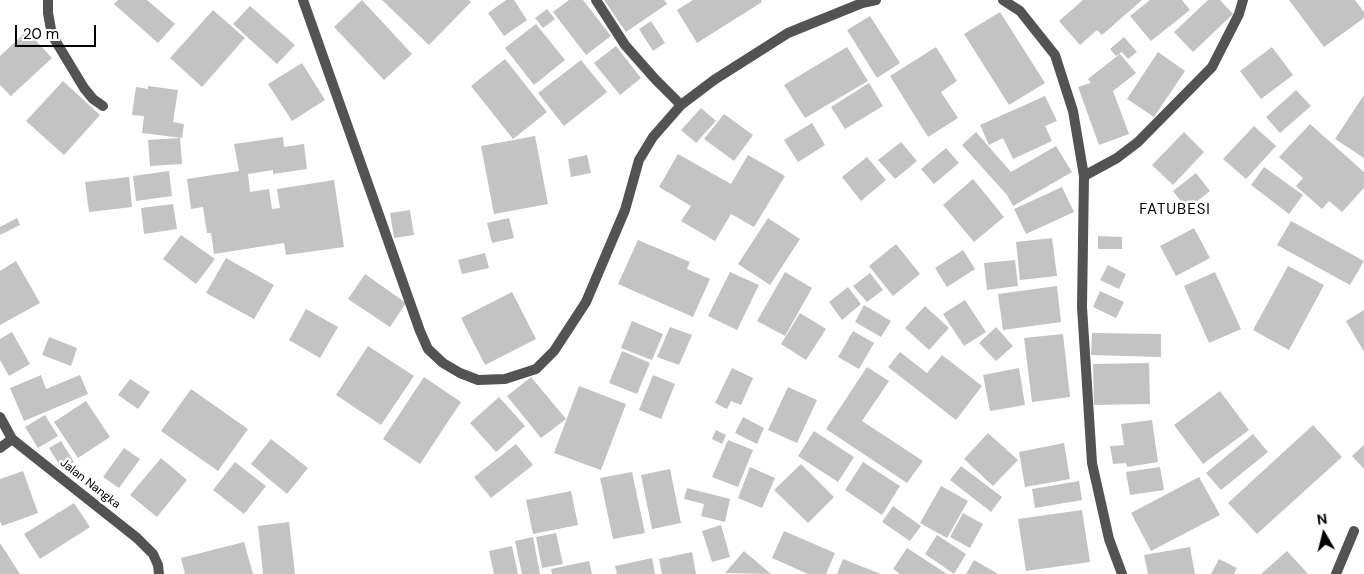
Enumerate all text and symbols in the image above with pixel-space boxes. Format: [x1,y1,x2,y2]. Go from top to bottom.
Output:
scale bar [18,15,99,47]
text: 20 m [23,24,59,44]
district label: FATUBESI [1138,201,1212,219]
street label: Jalan Nangka [57,456,123,512]
north arrow [1299,509,1349,559]
text: N [1316,510,1328,529]

